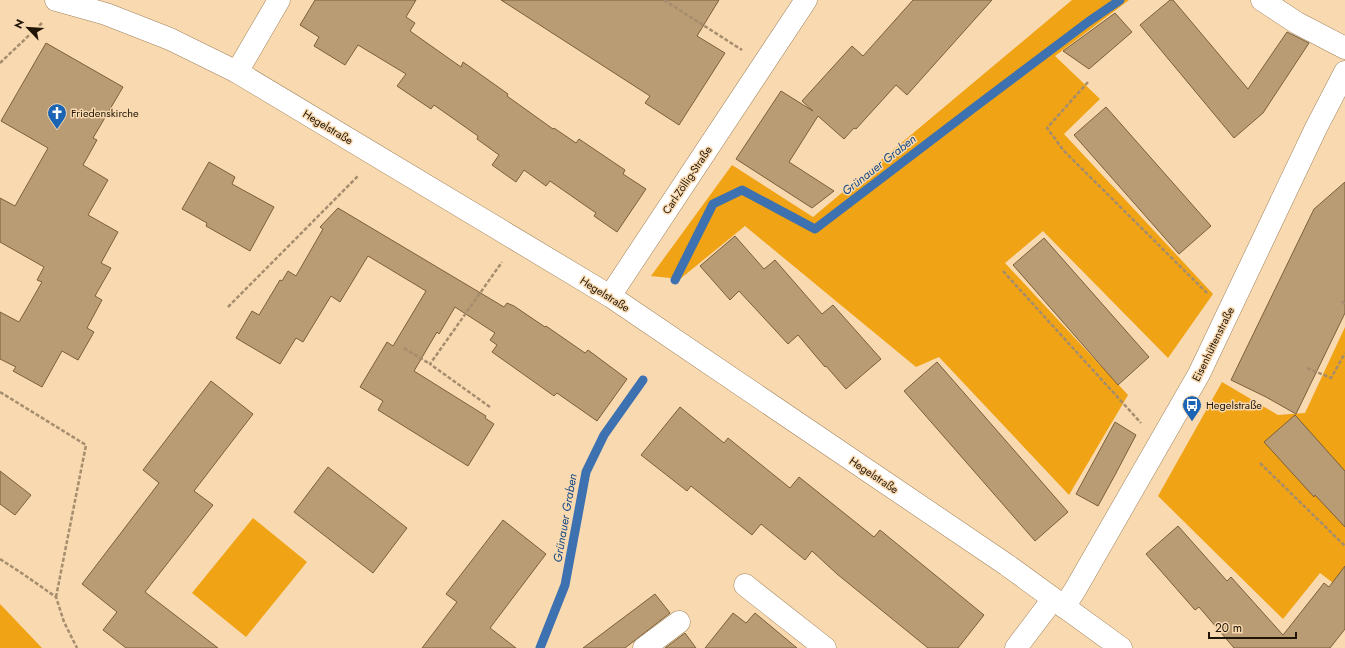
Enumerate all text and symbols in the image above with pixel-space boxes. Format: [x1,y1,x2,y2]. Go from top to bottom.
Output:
north arrow [8,8,48,48]
text: N [10,16,28,31]
church icon: Friedenskirche [46,102,68,130]
place label: Friedenskirche [71,105,139,121]
street label: Hegelstraße [300,106,356,148]
water label: Grünauer Graben [838,130,920,200]
street label: Carl-Zöllig-Straße [658,142,716,217]
street label: Hegelstraße [577,272,633,316]
street label: Eisenhüttenstraße [1188,304,1238,384]
bus stop icon: Hegelstraße [1181,394,1203,422]
place label: Hegelstraße [1206,397,1262,413]
street label: Hegelstraße [846,453,902,497]
water label: Grünauer Graben [548,472,582,564]
scale bar [1209,614,1296,640]
text: 20 m [1215,619,1242,637]

